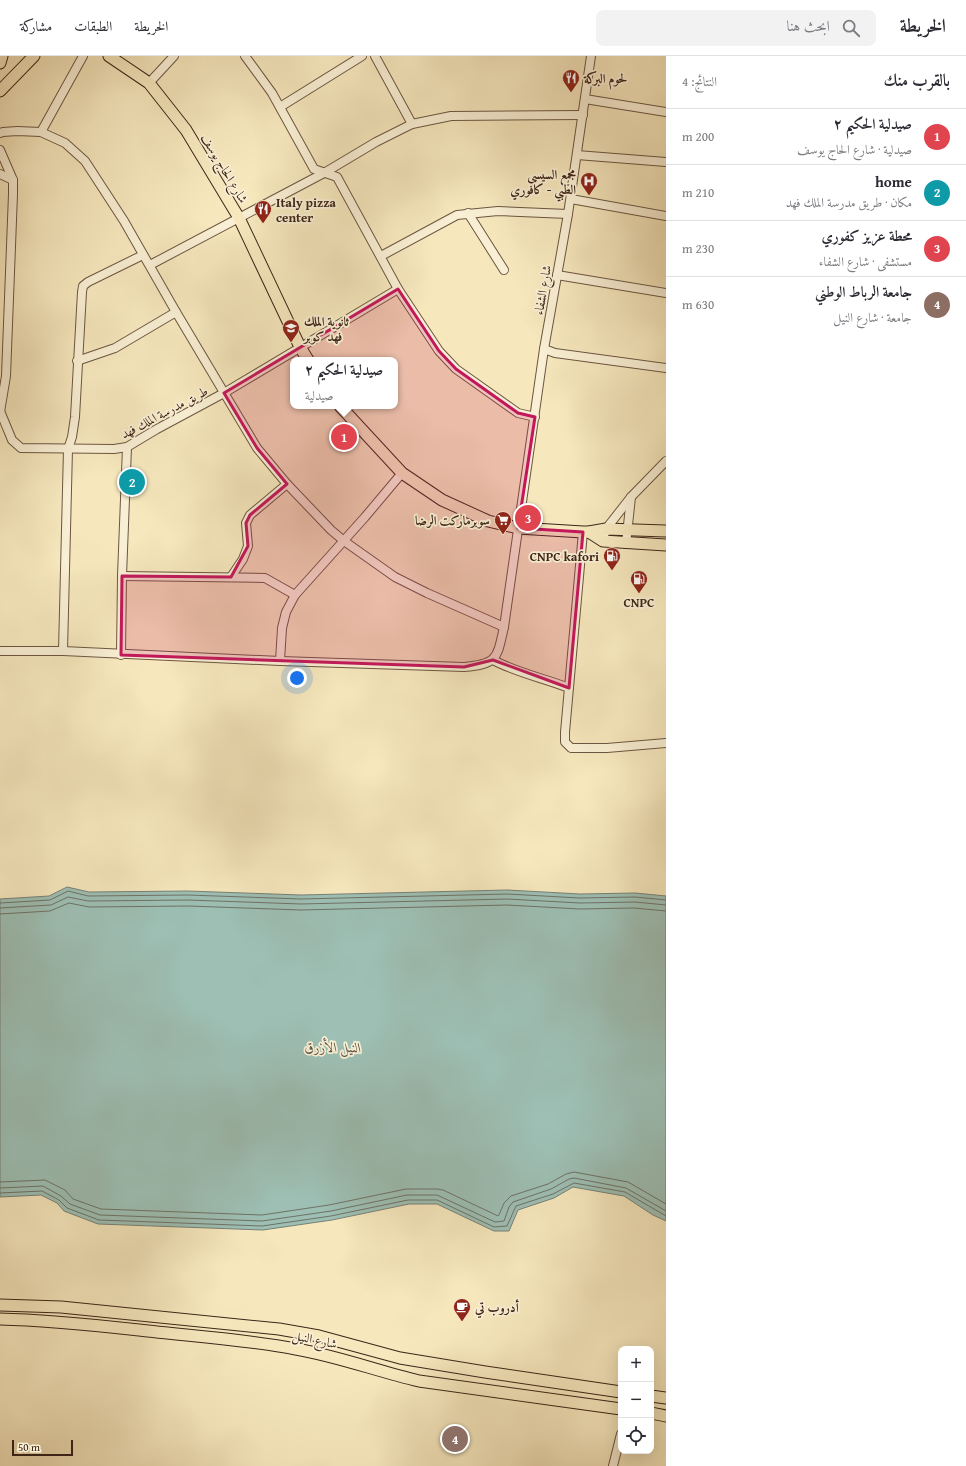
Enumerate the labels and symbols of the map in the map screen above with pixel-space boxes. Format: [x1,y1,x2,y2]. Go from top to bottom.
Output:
restaurant icon: لحوم البركة [561,68,581,93]
place label: لحوم البركة [583,69,628,90]
street label: شارع الحاج يوسف [195,130,253,208]
place label: مجمع السيسي الطبي - كافوري [510,165,576,202]
hospital icon: مجمع السيسي الطبي - كافوري [579,171,599,196]
place label: Italy pizza center [276,193,336,227]
restaurant icon: Italy pizza center [253,199,273,224]
street label: شارع الشفاء [529,263,558,317]
place label: ثانوية الملك فهد كوبر [302,312,349,346]
school or university icon: ثانوية الملك فهد كوبر [281,318,301,343]
street label: طريق مدرسة الملك فهد [117,381,211,444]
pin: 1 [331,422,357,452]
pin: 2 [119,467,145,497]
pin: 3 [515,503,541,533]
supermarket icon: سوبرماركت الرضا [493,510,513,535]
place label: سوبرماركت الرضا [415,511,490,530]
fuel station icon: CNPC kafori [602,546,622,571]
place label: CNPC kafori [530,547,599,566]
fuel station icon: CNPC [629,569,649,594]
place label: CNPC [624,593,654,612]
your location [287,668,307,688]
water label: النيل الأزرق [304,1037,362,1058]
cafe icon: أدروب تي [452,1297,472,1322]
place label: أدروب تي [474,1298,520,1319]
street label: شارع النيل [290,1325,339,1355]
pin: 4 [442,1424,468,1454]
scale bar [12,1438,73,1457]

